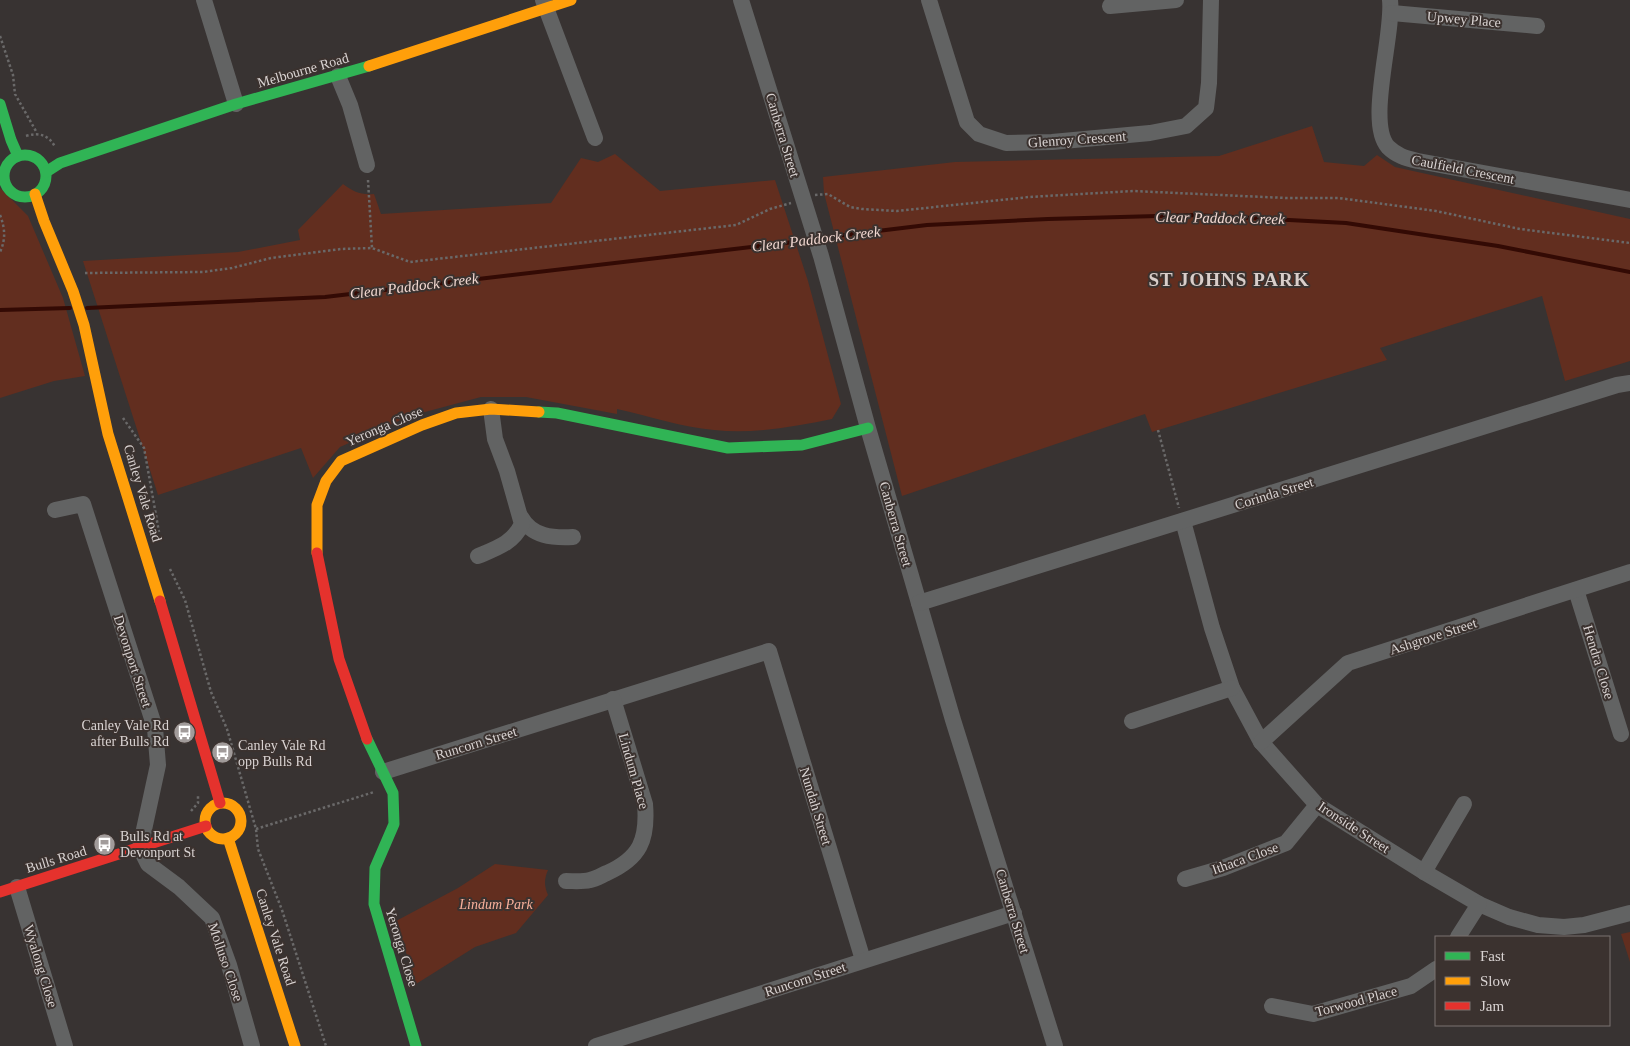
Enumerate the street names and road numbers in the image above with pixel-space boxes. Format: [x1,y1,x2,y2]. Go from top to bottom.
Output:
street label: Upwey Place [1426,9,1502,30]
street label: Melbourne Road [256,50,351,91]
street label: Canberra Street [763,91,803,179]
street label: Glenroy Crescent [1027,129,1127,150]
street label: Caulfield Crescent [1410,152,1516,187]
street label: Yeronga Close [343,403,425,449]
street label: Canley Vale Road [121,443,164,544]
street label: Corinda Street [1233,474,1315,513]
street label: Canberra Street [876,480,915,568]
street label: Devonport Street [111,613,155,709]
street label: Ashgrove Street [1388,615,1479,658]
street label: Hendra Close [1580,623,1617,701]
street label: Runcorn Street [434,724,519,763]
street label: Lindum Place [616,732,652,811]
street label: Nundah Street [797,765,834,847]
street label: Ironside Street [1315,799,1392,856]
street label: Ithaca Close [1210,840,1280,877]
street label: Bulls Road [24,843,88,876]
street label: Canberra Street [993,867,1033,955]
street label: Canley Vale Road [253,887,298,987]
street label: Yeronga Close [382,906,421,989]
street label: Molluso Close [205,921,246,1003]
street label: Wyalong Close [21,923,60,1009]
street label: Runcorn Street [763,959,848,1000]
street label: Torwood Place [1314,983,1399,1020]

